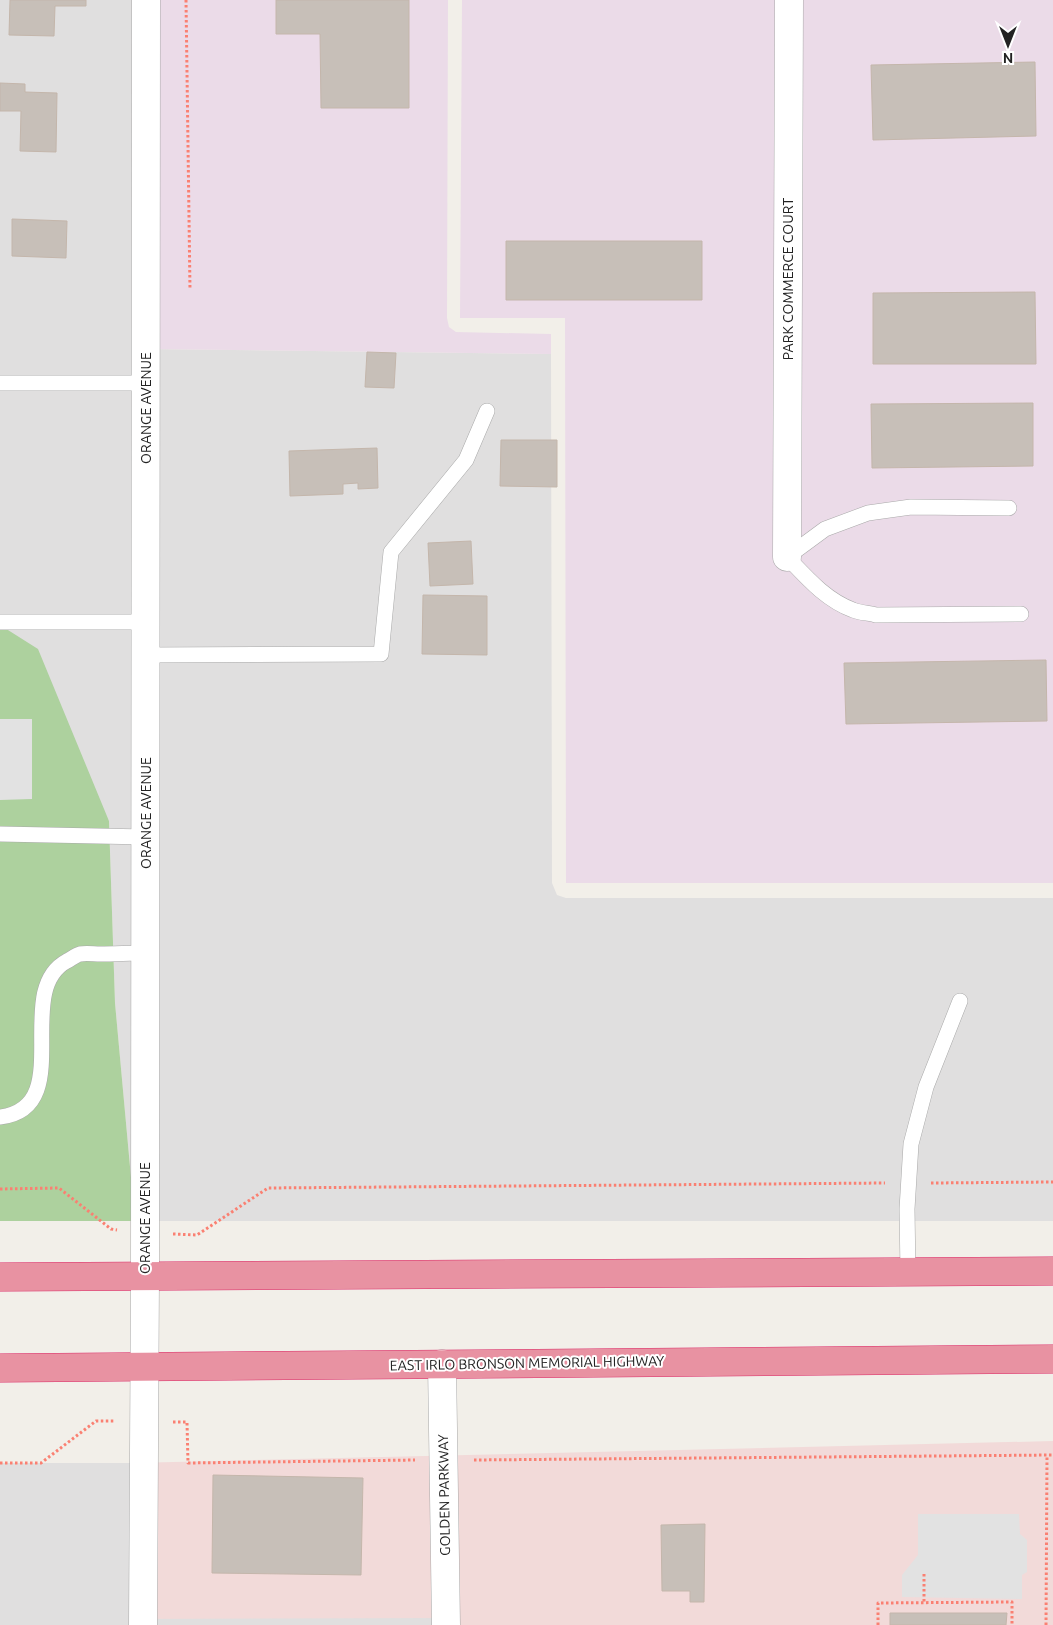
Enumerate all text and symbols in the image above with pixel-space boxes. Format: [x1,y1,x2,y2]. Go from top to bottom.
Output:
north arrow [983,20,1033,70]
text: N [1003,50,1013,66]
street label: PARK COMMERCE COURT [780,198,796,360]
street label: ORANGE AVENUE [138,352,154,464]
street label: ORANGE AVENUE [138,757,154,869]
street label: ORANGE AVENUE [137,1162,153,1274]
street label: EAST IRLO BRONSON MEMORIAL HIGHWAY [389,1353,665,1373]
street label: GOLDEN PARKWAY [435,1434,453,1556]

